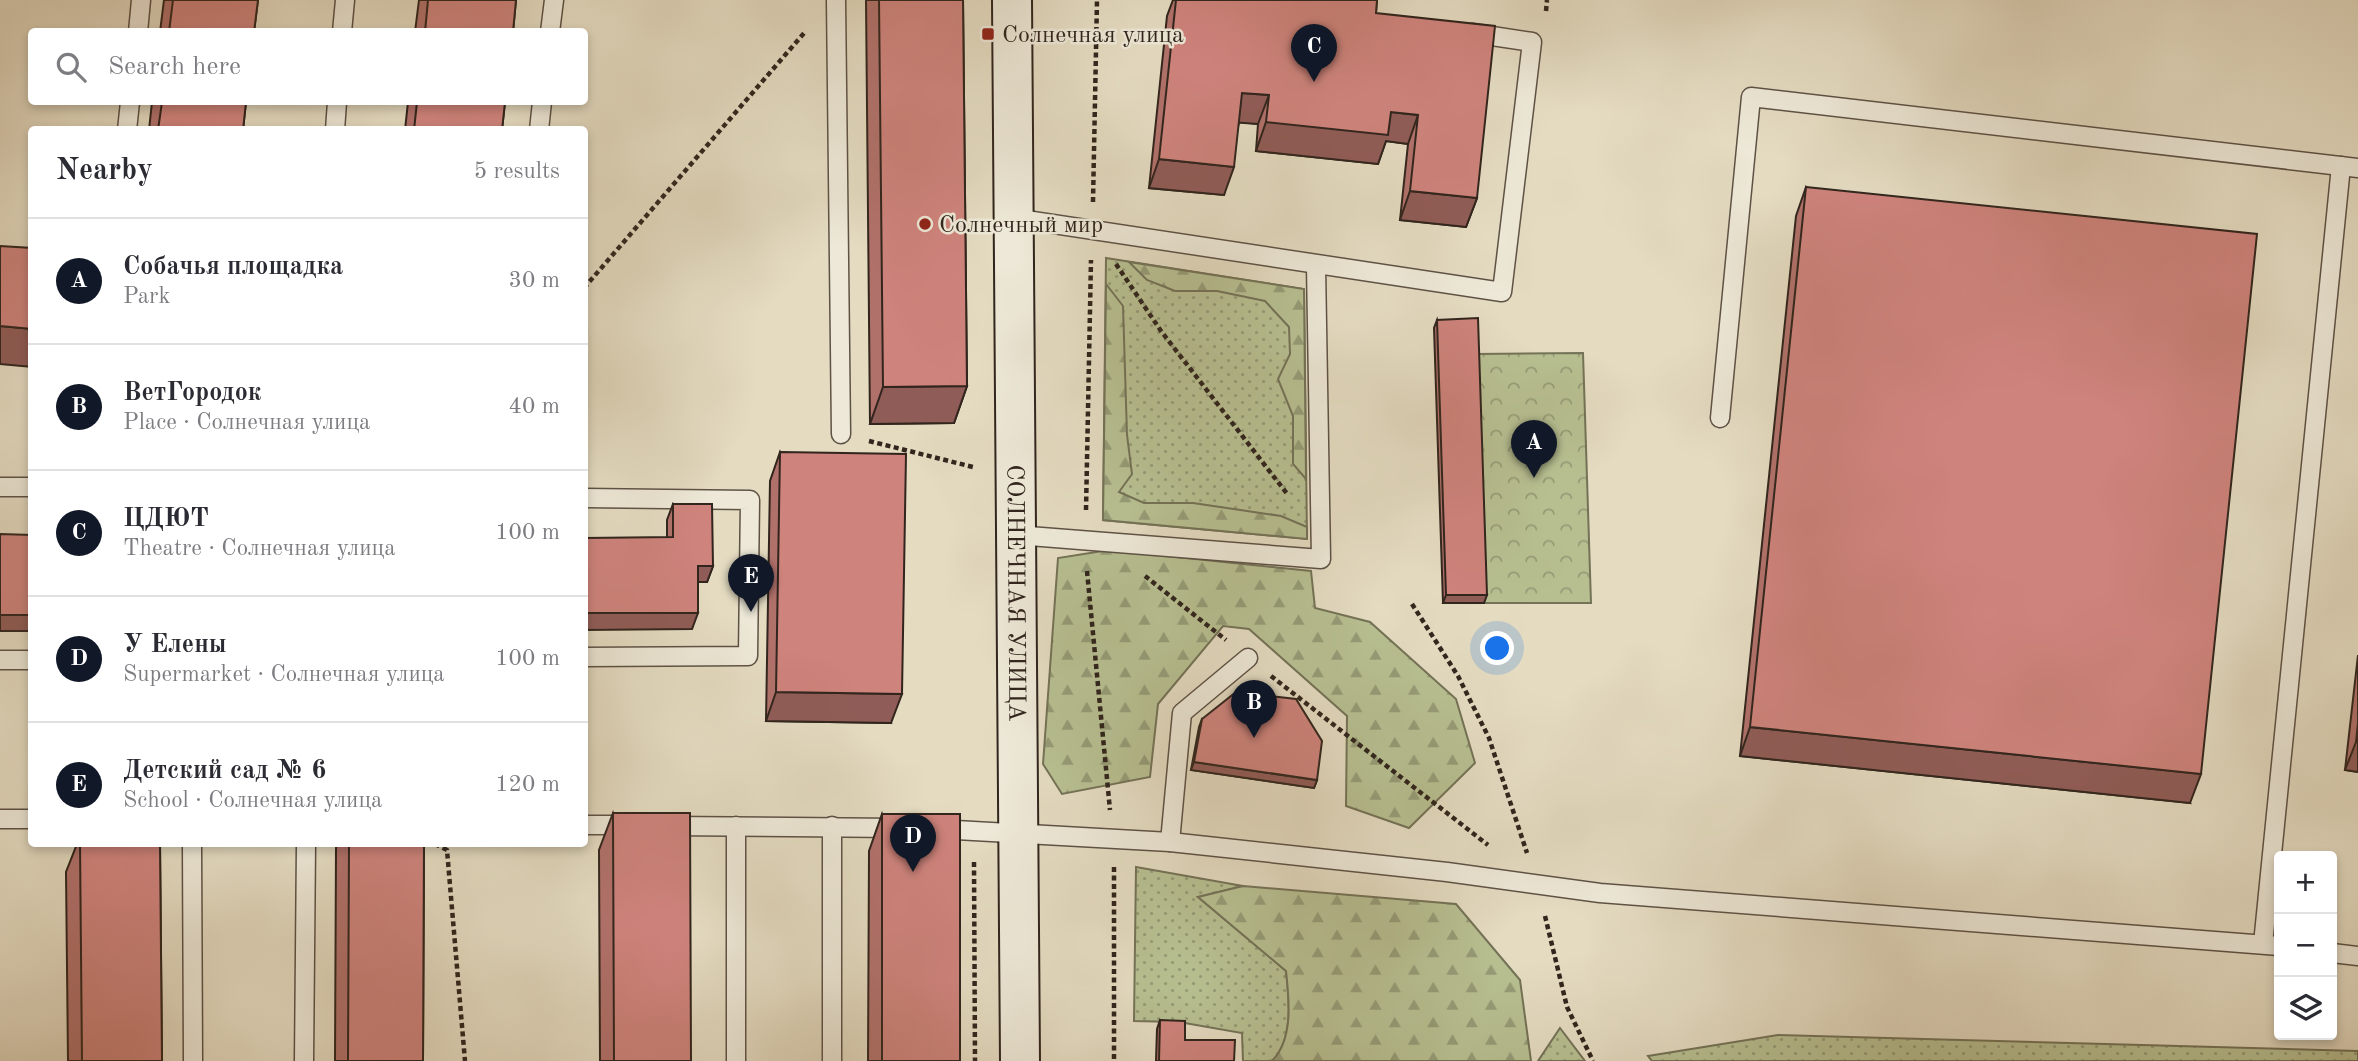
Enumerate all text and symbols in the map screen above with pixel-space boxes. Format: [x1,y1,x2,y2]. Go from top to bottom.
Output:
place label: Солнечная улица [1002,24,1184,48]
pin: C [1291,24,1337,82]
marker: Солнечная улица [980,26,996,42]
search box [28,28,588,105]
icon: search [52,48,90,86]
text: Search here [108,54,241,80]
text: Nearby [56,156,153,186]
text: 5 results [474,160,560,183]
place label: Солнечный мир [939,214,1103,238]
marker: Солнечный мир [917,216,933,232]
text: Собачья площадка [123,254,343,280]
text: A [70,269,88,292]
text: 30 m [509,269,560,292]
text: Park [123,285,170,308]
text: ВетГородок [123,380,262,406]
text: B [71,395,87,418]
text: 40 m [509,395,560,418]
text: Place · Солнечная улица [123,411,370,434]
pin: A [1511,420,1557,478]
street label: СОЛНЕЧНАЯ УЛИЦА [1002,464,1027,722]
text: ЦДЮТ [123,506,209,532]
text: C [71,521,87,544]
text: 100 m [495,521,560,544]
text: Theatre · Солнечная улица [123,537,396,560]
pin: E [728,554,774,612]
your location [1480,631,1514,665]
text: У Елены [123,632,227,658]
text: D [70,647,88,670]
text: 100 m [495,647,560,670]
text: Supermarket · Солнечная улица [123,663,445,686]
pin: B [1231,680,1277,738]
text: Детский сад № 6 [123,758,326,784]
text: E [71,773,87,796]
text: 120 m [495,773,560,796]
text: School · Солнечная улица [123,789,382,812]
pin: D [890,814,936,872]
map controls [2274,851,2337,1040]
button: + [2274,851,2337,914]
button: − [2274,914,2337,977]
button: layers [2274,977,2337,1040]

